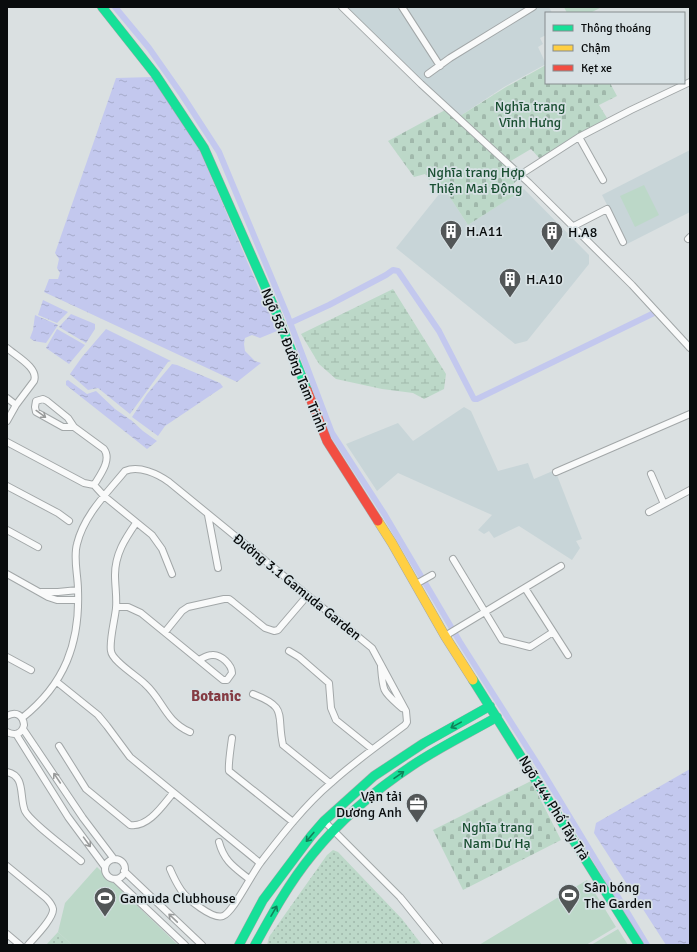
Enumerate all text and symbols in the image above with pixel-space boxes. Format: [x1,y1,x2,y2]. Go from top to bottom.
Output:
legend [545,12,685,84]
text: Thông thoáng [581,21,651,36]
text: Chậm [581,41,610,56]
text: Kẹt xe [581,61,612,76]
park label: Nghĩa trang Vĩnh Hưng [495,98,565,131]
park label: Nghĩa trang Hợp Thiện Mai Động [427,164,525,197]
building icon: H.A11 [438,218,464,251]
building icon: H.A8 [539,219,565,252]
place label: H.A11 [466,223,503,240]
place label: H.A8 [568,224,597,241]
building icon: H.A10 [497,266,523,299]
place label: H.A10 [526,271,563,288]
street label: Ngõ 587 Đường Tam Trinh [257,286,331,434]
one-way arrow [35,410,46,418]
street label: Đường 3.1 Gamuda Garden [229,530,365,644]
district label: Botanic [191,687,241,705]
one-way arrow [451,721,463,729]
street label: Ngõ 144 Phố Tây Trà [515,753,593,863]
one-way arrow [393,771,404,779]
one-way arrow [53,773,61,784]
place label: Vận tải Dương Anh [336,788,402,821]
office icon: Vận tải Dương Anh [404,791,430,824]
park label: Nghĩa trang Nam Dư Hạ [462,819,532,852]
one-way arrow [305,832,314,843]
one-way arrow [83,837,91,848]
place label: Sân bóng The Garden [584,879,652,912]
sports icon: Sân bóng The Garden [556,882,582,915]
sports icon: Gamuda Clubhouse [92,885,118,918]
place label: Gamuda Clubhouse [120,890,236,907]
one-way arrow [270,905,278,917]
one-way arrow [168,913,178,923]

